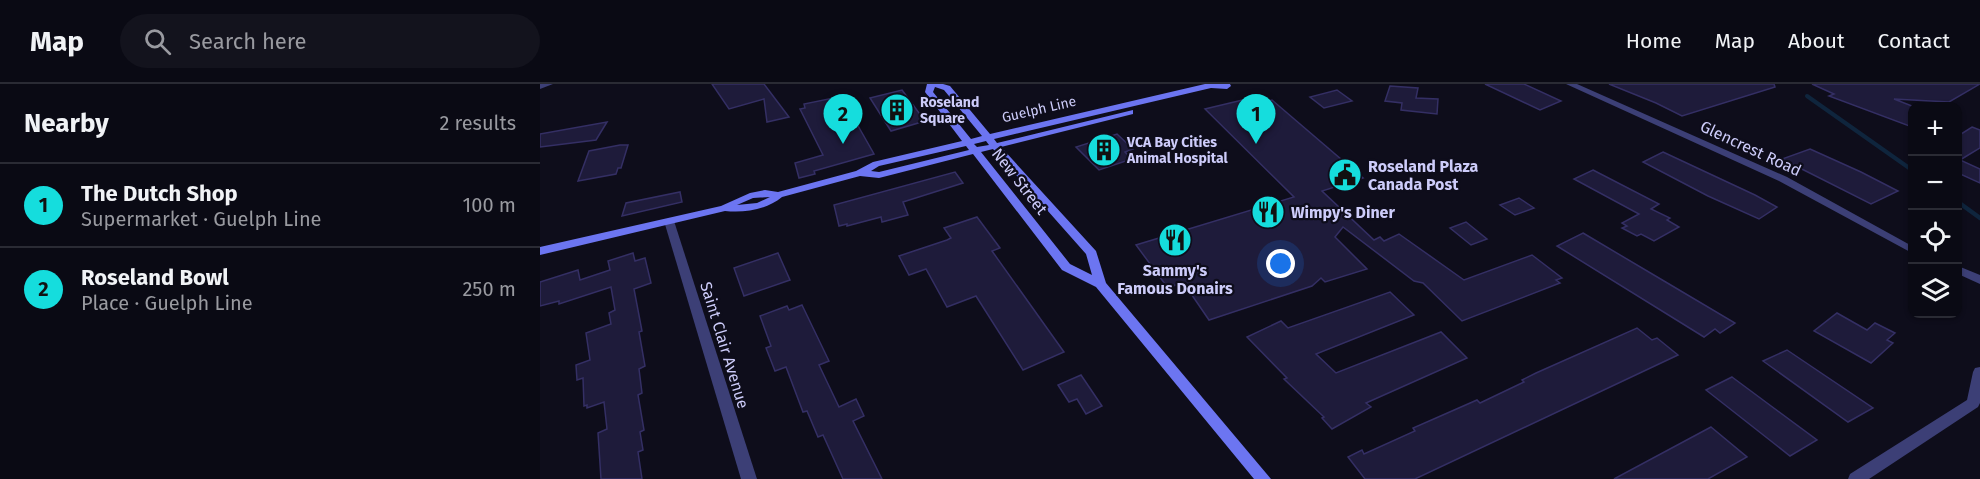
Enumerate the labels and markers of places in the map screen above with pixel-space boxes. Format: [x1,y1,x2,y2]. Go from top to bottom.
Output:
building icon: Roseland Square [879,92,915,128]
pin: 2 [824,94,862,144]
place label: Roseland Square [920,94,979,127]
pin: 1 [1236,94,1276,144]
building icon: VCA Bay Cities Animal Hospital [1086,132,1122,168]
place label: VCA Bay Cities Animal Hospital [1126,134,1228,167]
public building icon: Roseland Plaza Canada Post [1327,157,1363,193]
place label: Roseland Plaza Canada Post [1368,157,1479,194]
restaurant icon: Wimpy's Diner [1250,194,1286,230]
place label: Wimpy's Diner [1291,203,1395,222]
restaurant icon: Sammy's Famous Donairs [1157,222,1193,258]
place label: Sammy's Famous Donairs [1117,261,1233,298]

